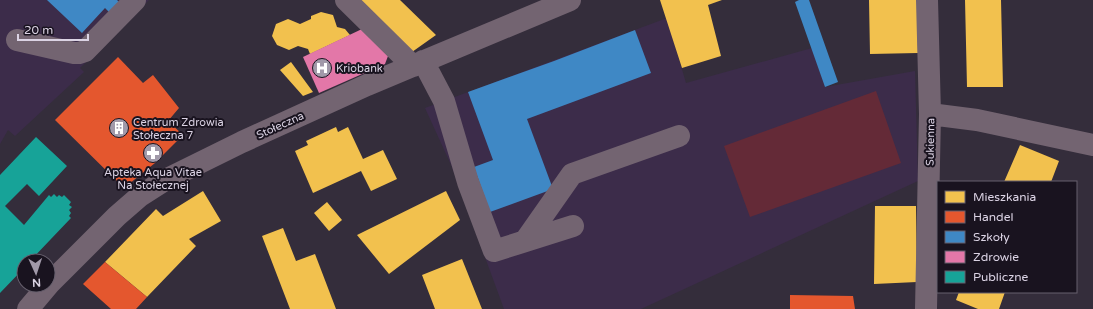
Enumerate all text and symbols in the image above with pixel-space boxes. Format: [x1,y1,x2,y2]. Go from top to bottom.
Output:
scale bar [18,16,88,42]
text: 20 m [24,23,53,37]
hospital icon: Kriobank [311,57,333,79]
place label: Kriobank [336,62,383,75]
street label: Stołeczna [254,109,306,142]
place label: Centrum Zdrowia Stołeczna 7 [133,116,224,142]
building icon: Centrum Zdrowia Stołeczna 7 [108,117,130,139]
street label: Sukienna [924,118,937,166]
pharmacy icon: Apteka Aqua Vitae Na Stołecznej [142,142,164,164]
place label: Apteka Aqua Vitae Na Stołecznej [104,166,202,192]
legend [937,181,1077,293]
text: Mieszkania [973,190,1036,204]
text: Handel [973,210,1013,224]
text: Szkoły [973,230,1010,244]
text: Zdrowie [973,250,1019,264]
north arrow [16,253,56,293]
text: Publiczne [973,270,1029,284]
text: N [32,276,41,289]

